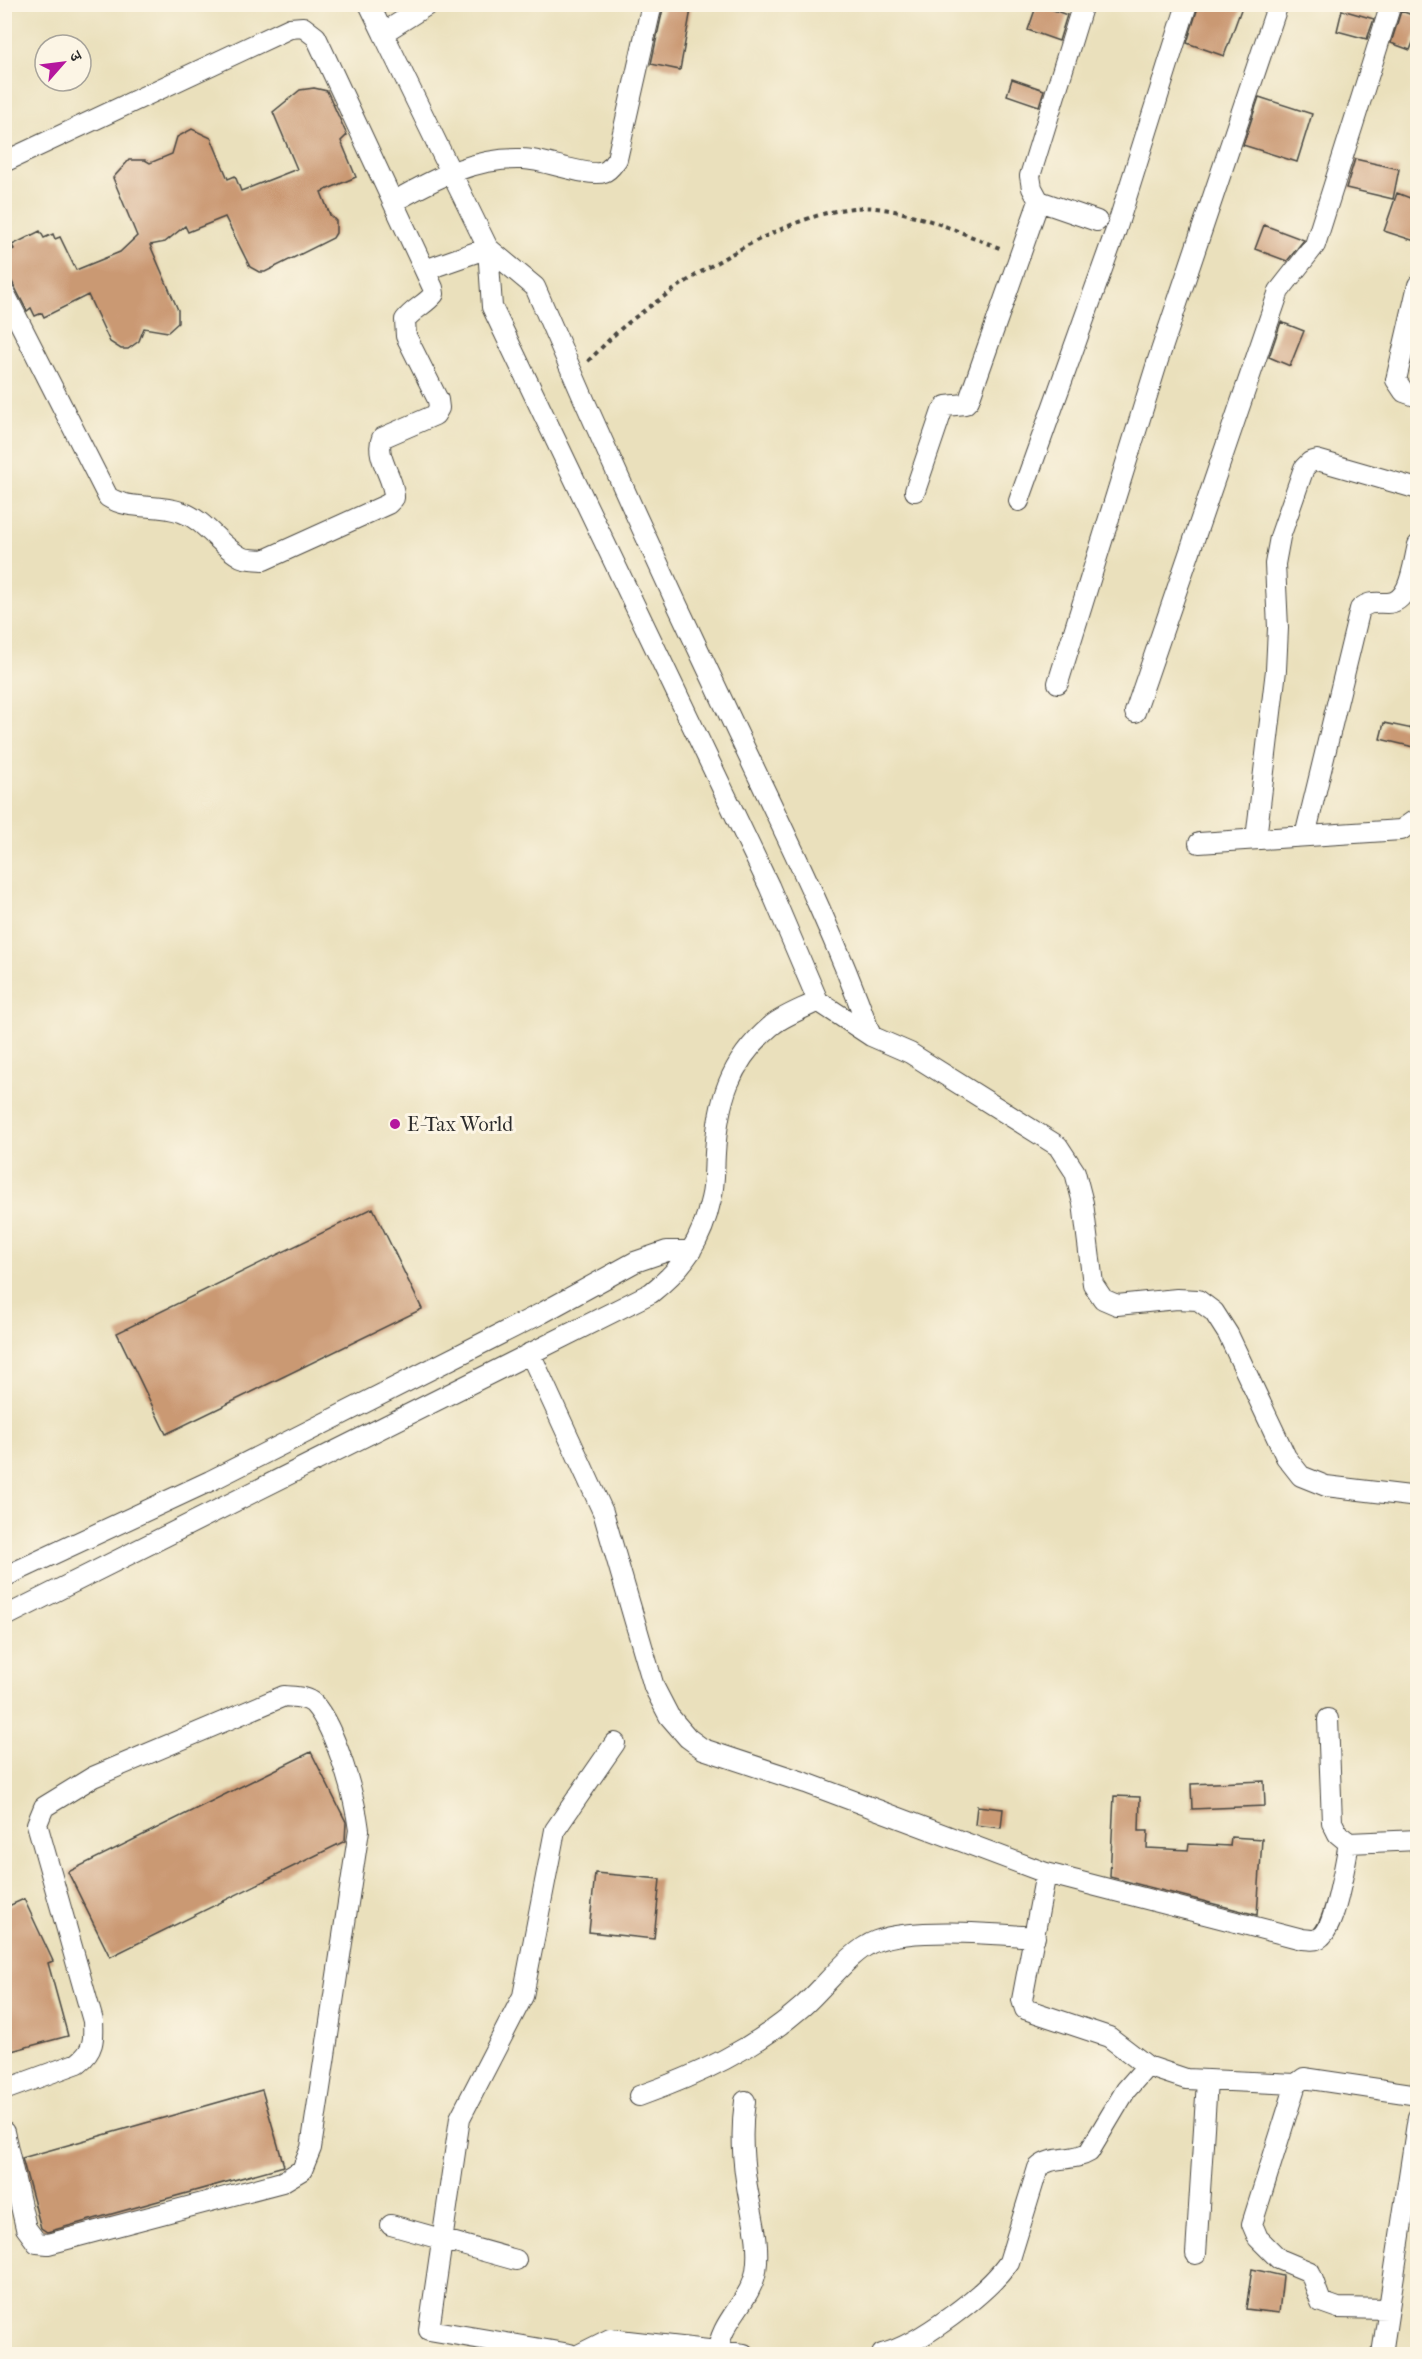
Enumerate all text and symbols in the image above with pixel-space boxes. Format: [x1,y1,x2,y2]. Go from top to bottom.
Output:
north arrow [33,33,93,93]
text: उ [65,47,87,66]
place label: E-Tax World [407,1113,514,1136]
marker: E-Tax World [388,1117,402,1131]

